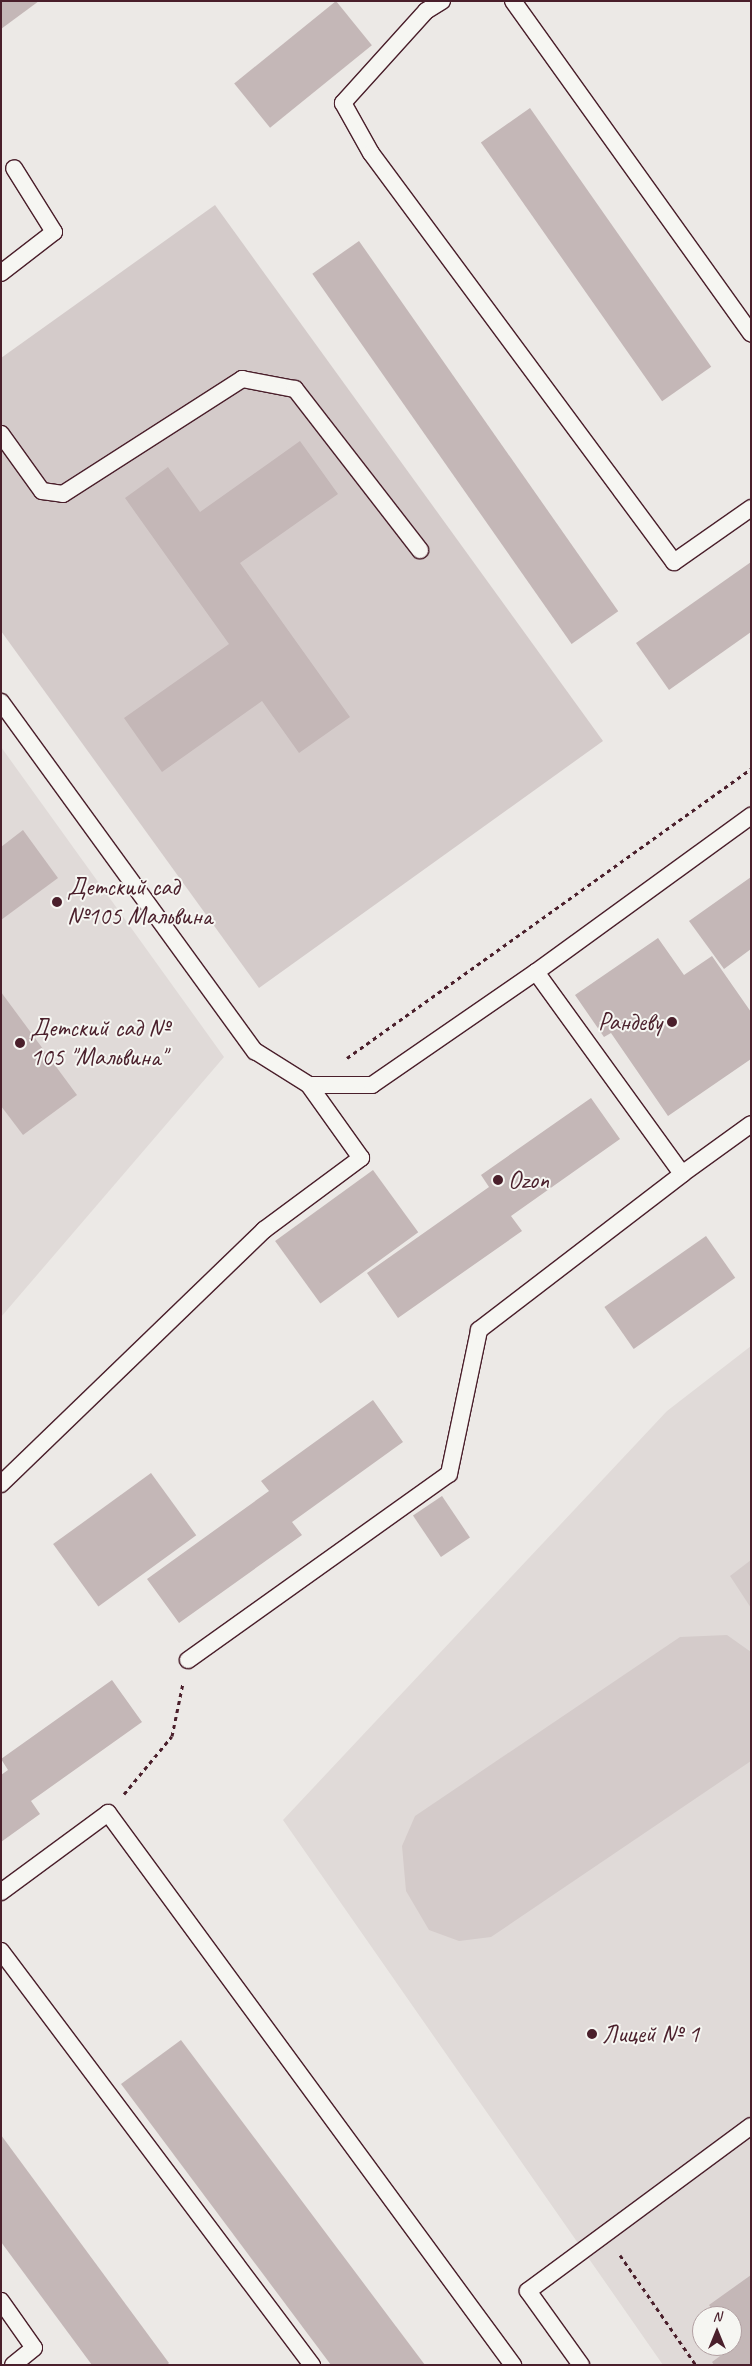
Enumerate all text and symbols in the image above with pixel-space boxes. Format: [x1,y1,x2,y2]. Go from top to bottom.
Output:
place label: Детский сад №105 Мальвина [67,873,212,932]
marker: Детский сад №105 Мальвина [51,896,63,908]
place label: Рандеву [598,1007,662,1037]
place label: Детский сад № 105 "Мальвина" [30,1014,169,1073]
marker: Рандеву [666,1016,678,1028]
marker: Детский сад № 105 "Мальвина" [14,1037,26,1049]
place label: Ozon [508,1165,549,1195]
marker: Ozon [492,1174,504,1186]
place label: Лицей № 1 [602,2019,699,2049]
marker: Лицей № 1 [586,2028,598,2040]
north arrow [692,2306,742,2356]
text: N [713,2308,721,2325]

